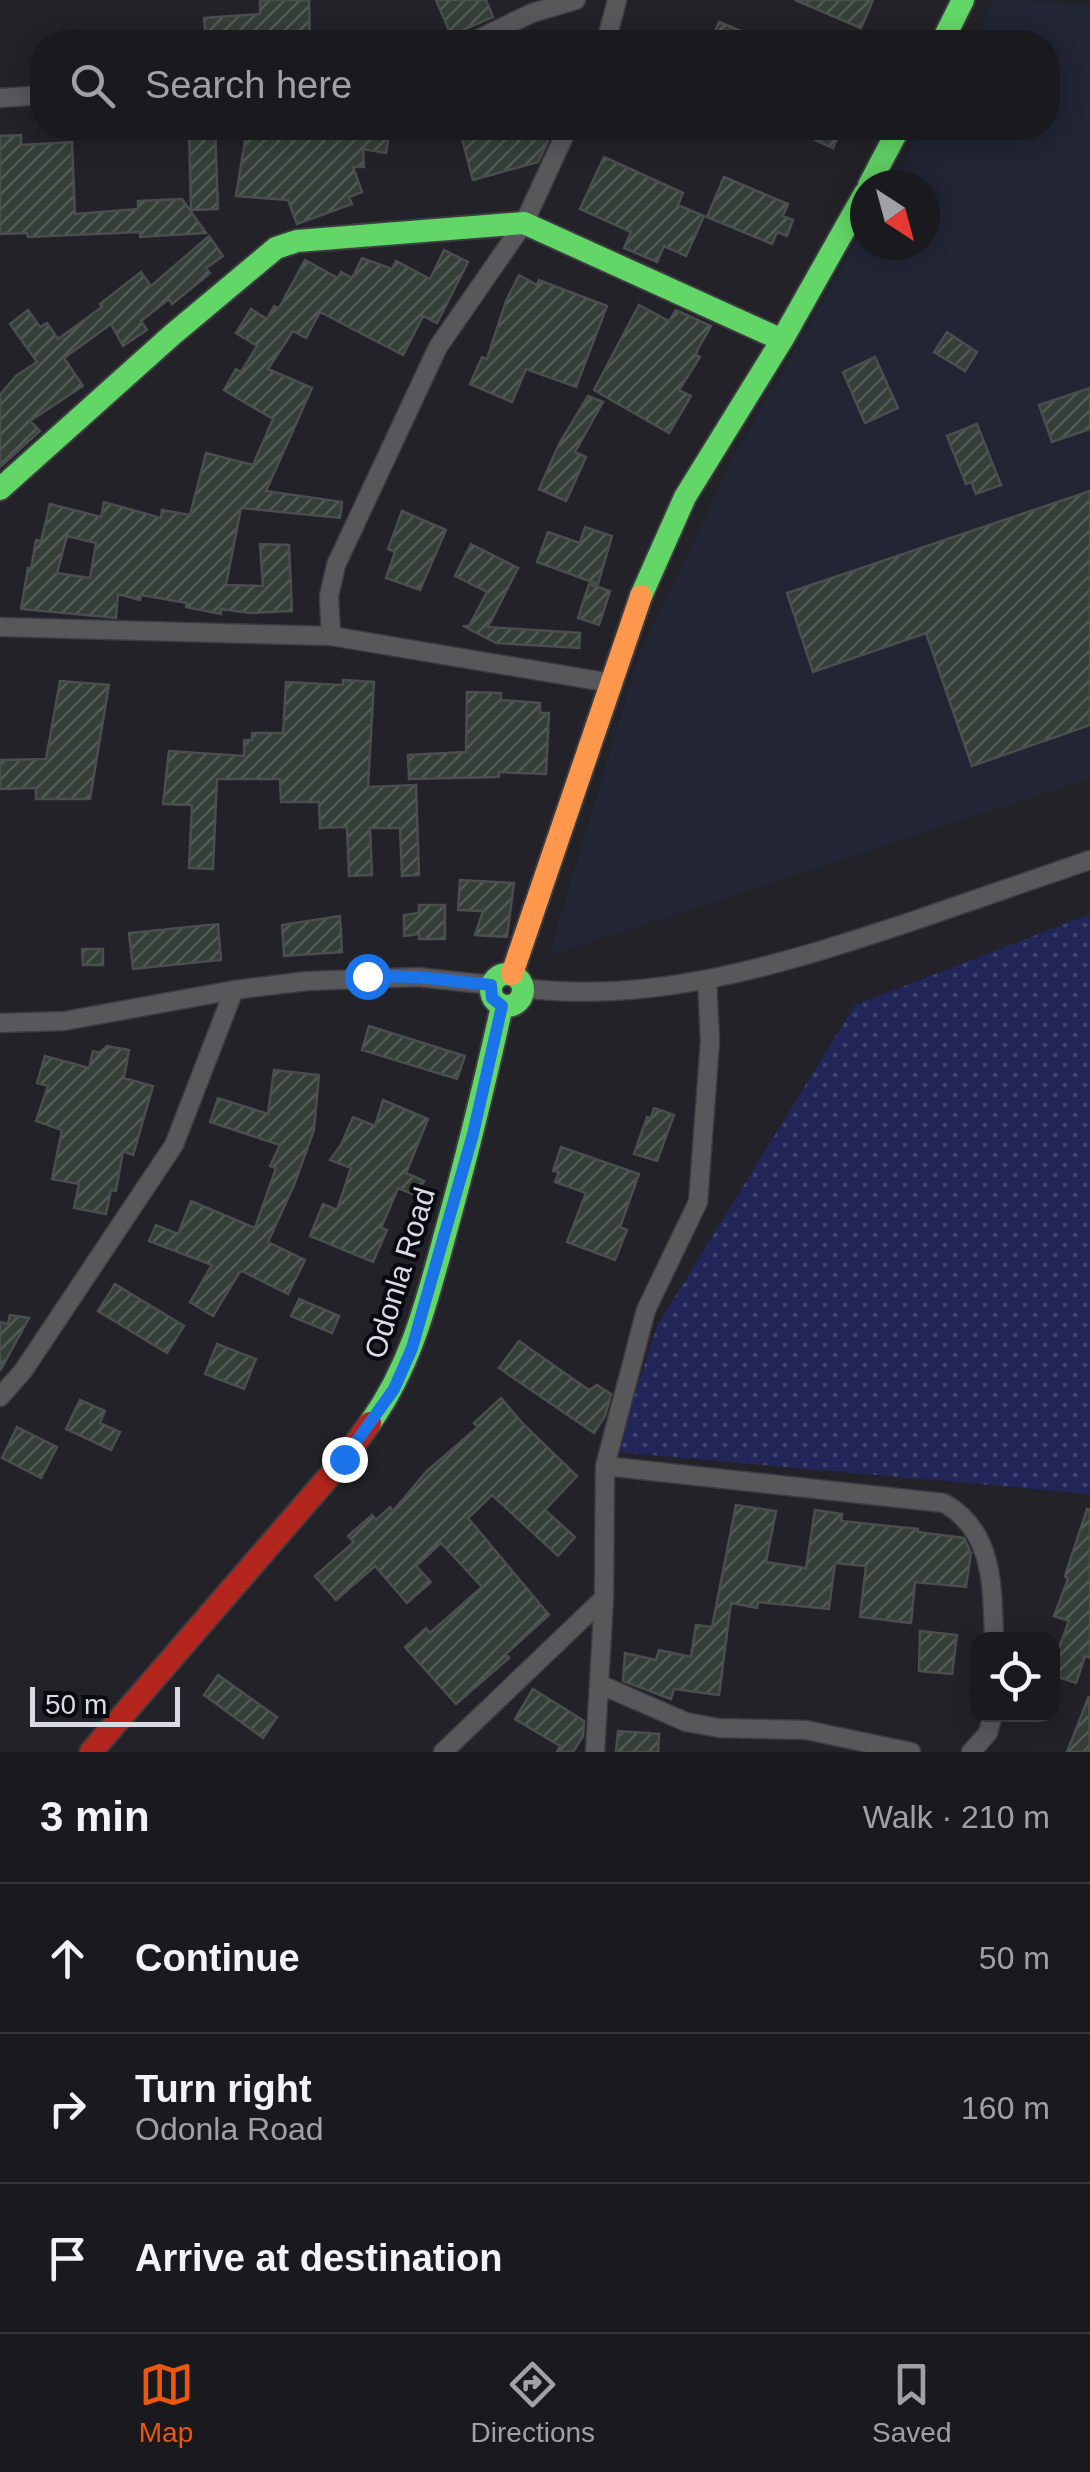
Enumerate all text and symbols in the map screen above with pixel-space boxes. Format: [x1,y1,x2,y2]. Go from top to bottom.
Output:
search box [30,30,1060,140]
icon: search [65,58,120,113]
text: Search here [145,64,352,106]
north arrow [850,170,940,260]
route start [345,954,391,1000]
street label: Odonla Road [358,1183,441,1362]
route end [322,1437,368,1483]
map controls [970,1632,1060,1722]
button: locate [970,1632,1060,1722]
scale bar [30,1682,180,1726]
text: 50 m [45,1689,107,1720]
text: 3 min [40,1793,150,1840]
text: Walk · 210 m [863,1799,1050,1835]
icon: ahead [40,1931,95,1986]
text: Continue [135,1937,300,1979]
text: 50 m [979,1940,1050,1976]
text: Turn right [135,2068,312,2110]
icon: right [40,2081,95,2136]
text: 160 m [961,2090,1050,2126]
text: Odonla Road [135,2111,324,2147]
icon: arrive [40,2231,95,2286]
text: Arrive at destination [135,2237,502,2279]
tab: Map [139,2357,194,2449]
tab: Directions [471,2357,595,2449]
tab: Saved [872,2357,951,2449]

